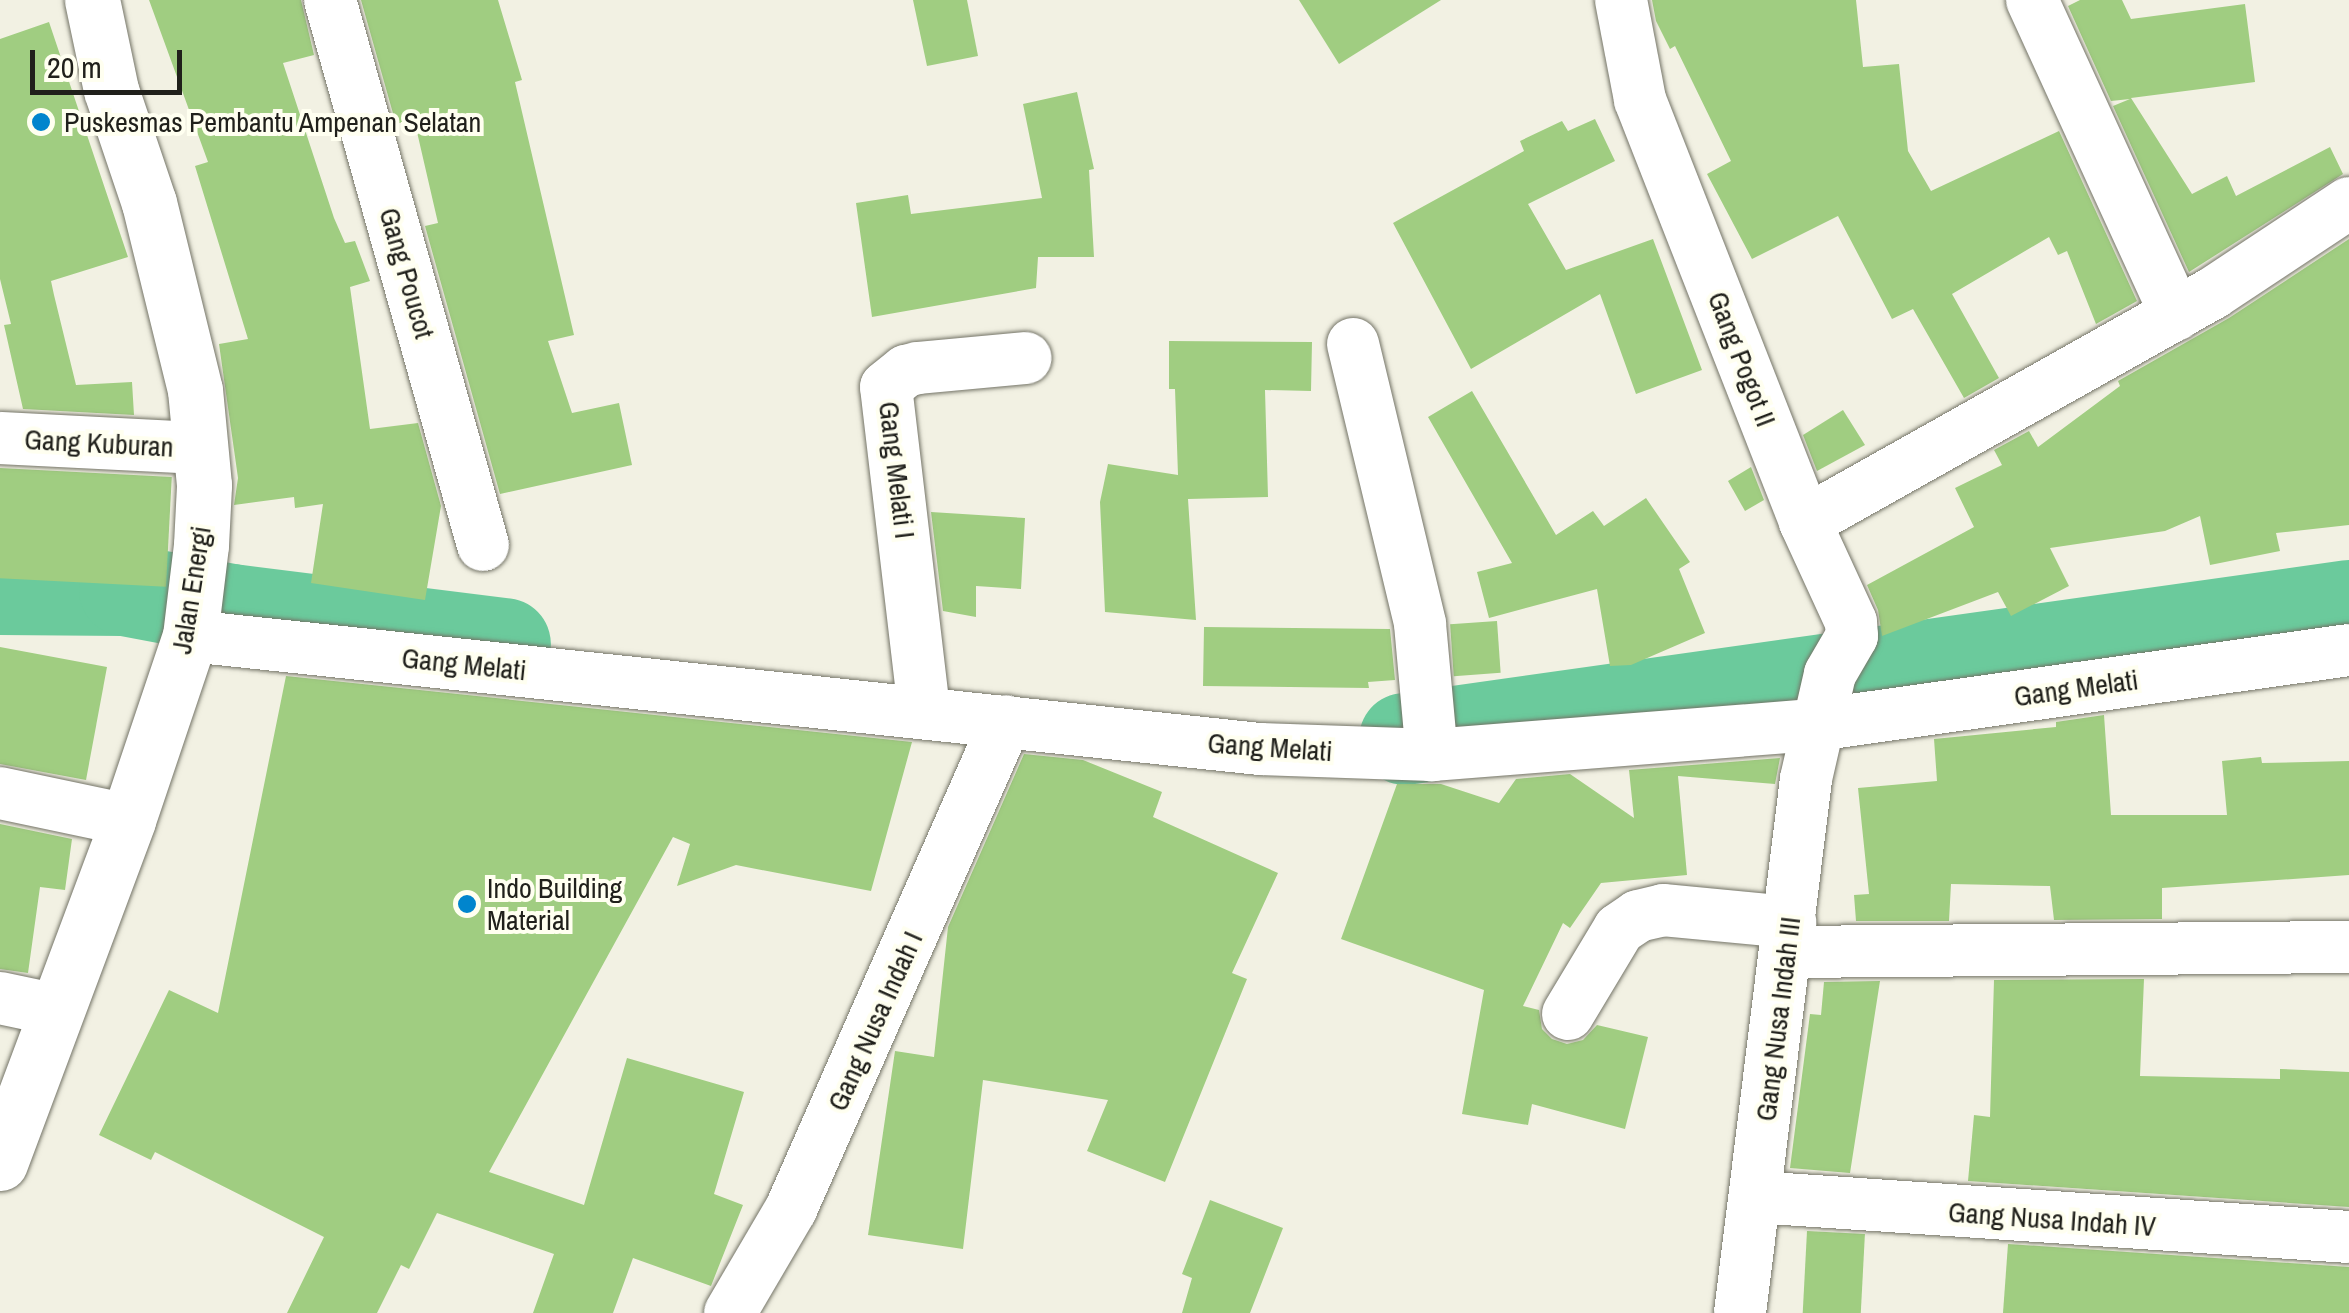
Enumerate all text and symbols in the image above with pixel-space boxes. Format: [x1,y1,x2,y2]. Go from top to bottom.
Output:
scale bar [35,30,188,92]
text: 20 m [47,47,102,87]
place label: Puskesmas Pembantu Ampenan Selatan [64,105,483,139]
marker: Puskesmas Pembantu Ampenan Selatan [28,109,54,135]
street label: Gang Poucot [372,204,442,342]
street label: Gang Pogot II [1701,287,1783,431]
street label: Gang Melati I [872,400,922,540]
street label: Gang Kuburan [24,422,174,464]
street label: Jalan Energi [164,524,218,656]
street label: Gang Melati [400,641,528,687]
street label: Gang Melati [2012,663,2140,713]
street label: Gang Melati [1206,726,1334,768]
place label: Indo Building Material [487,871,622,937]
marker: Indo Building Material [456,893,478,915]
street label: Gang Nusa Indah III [1749,915,1807,1123]
street label: Gang Nusa Indah I [820,926,930,1116]
street label: Gang Nusa Indah IV [1947,1195,2157,1243]

